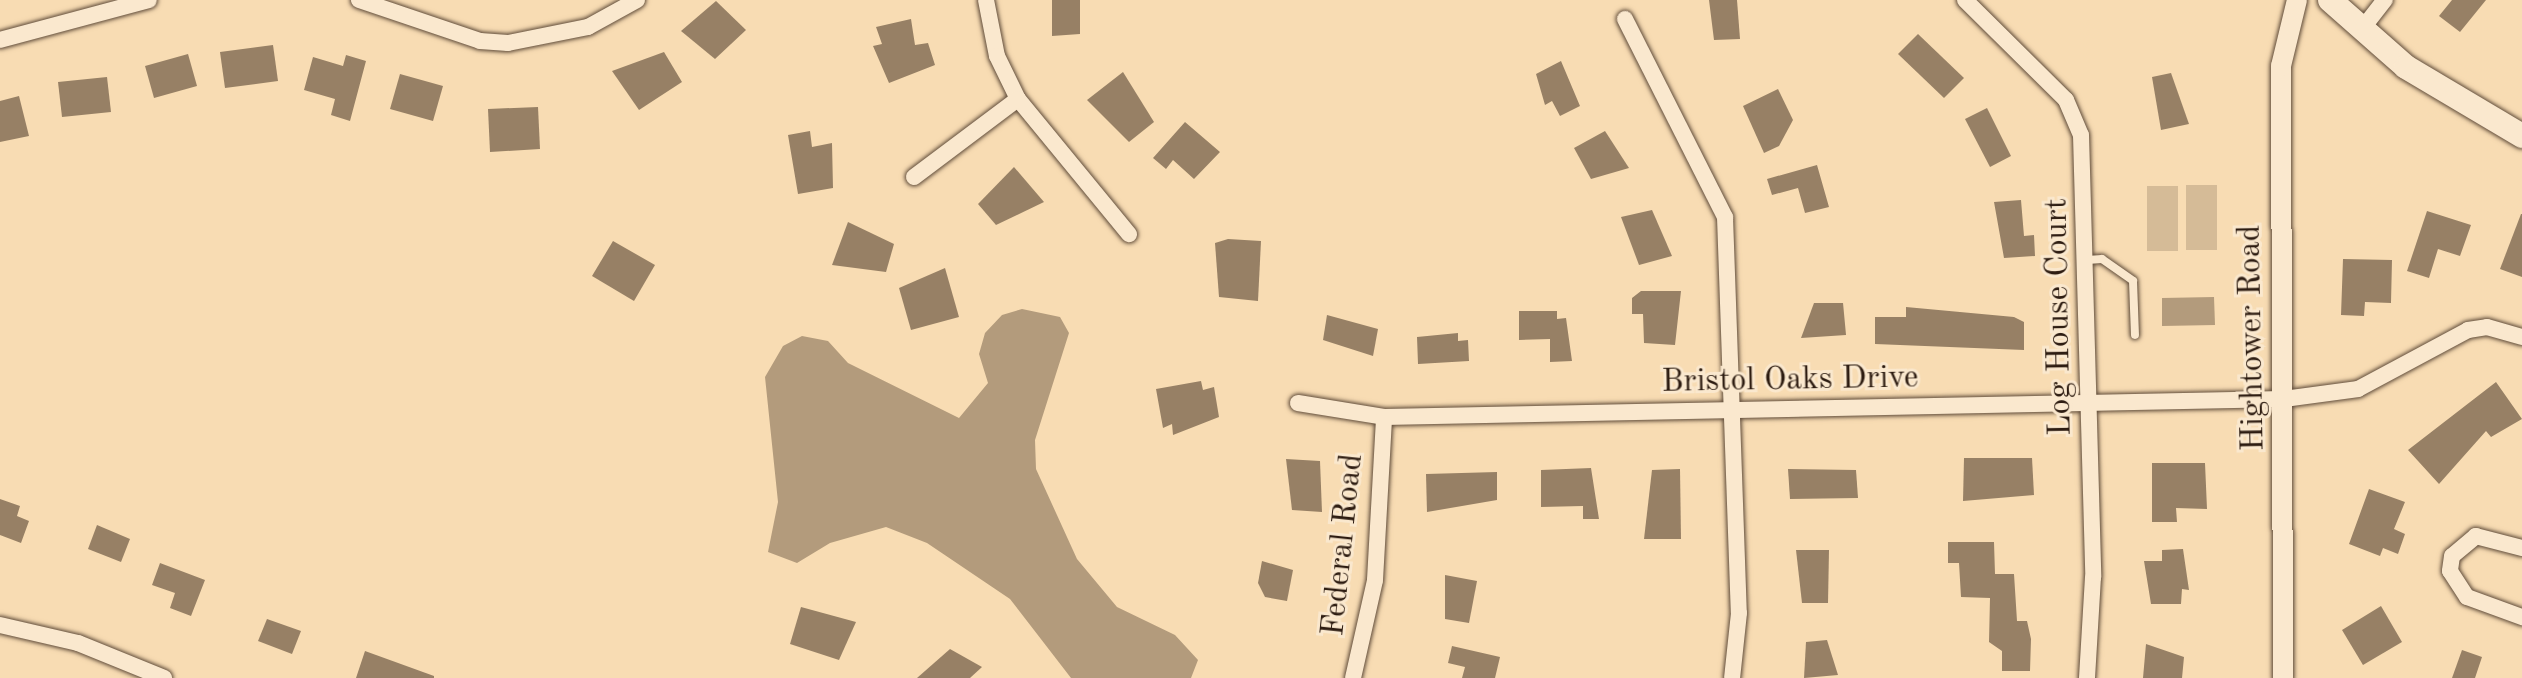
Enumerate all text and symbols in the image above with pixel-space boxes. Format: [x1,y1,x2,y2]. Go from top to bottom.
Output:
street label: Log House Court [2039,198,2081,436]
street label: Hightower Road [2232,224,2274,452]
street label: Bristol Oaks Drive [1661,360,1919,402]
street label: Federal Road [1315,452,1373,638]

